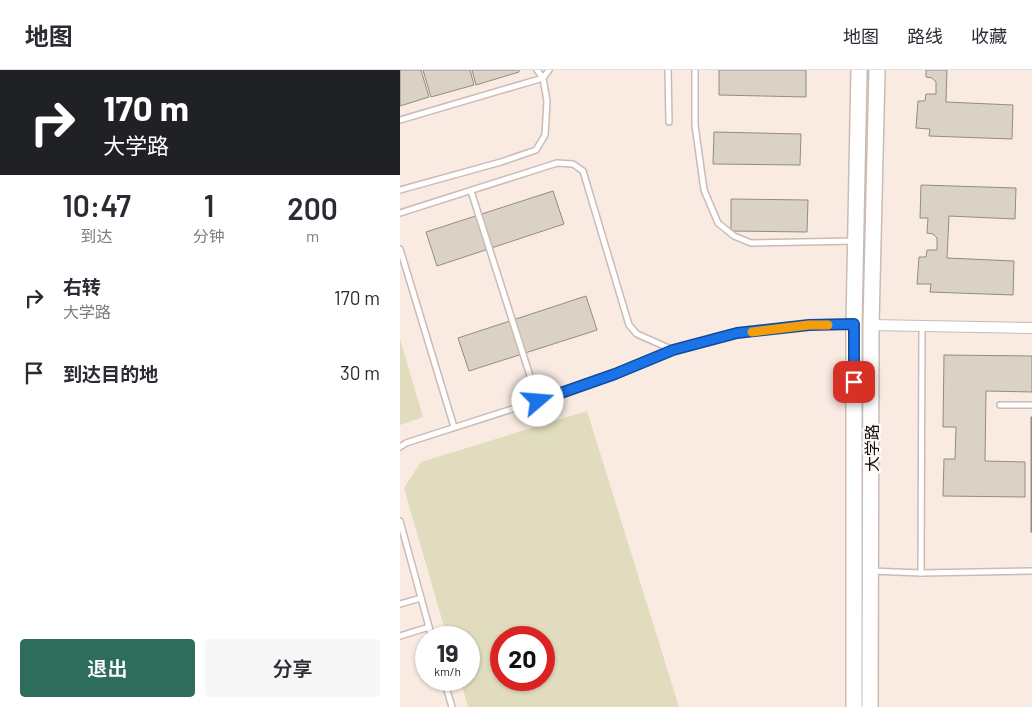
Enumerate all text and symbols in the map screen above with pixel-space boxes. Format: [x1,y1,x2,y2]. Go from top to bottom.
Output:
text: 地图 [25,21,73,50]
text: 地图 [843,25,879,47]
text: 路线 [907,25,943,47]
text: 收藏 [971,25,1007,47]
text: 170 m [103,86,189,128]
icon: right [20,90,85,155]
text: 大学路 [103,132,169,158]
text: 10:47 [62,187,131,223]
text: 1 [204,187,214,223]
text: 200 [287,190,338,226]
text: 到达 [81,226,113,245]
text: 分钟 [193,226,225,245]
text: m [306,226,319,245]
text: 右转 [63,275,101,298]
icon: right [20,284,48,312]
text: 170 m [334,286,380,309]
text: 大学路 [63,302,111,321]
icon: arrive [20,359,48,387]
text: 30 m [340,361,380,384]
pin [833,361,875,403]
text: 到达目的地 [63,362,158,385]
icon: arrive [840,368,868,396]
position arrow [511,374,563,426]
street label: 大学路 [862,424,881,472]
speed limit sign: 20 [490,626,555,691]
text: 19 [436,637,459,667]
button: 退出 [20,639,195,697]
button: 分享 [205,639,380,697]
text: km/h [434,664,461,678]

